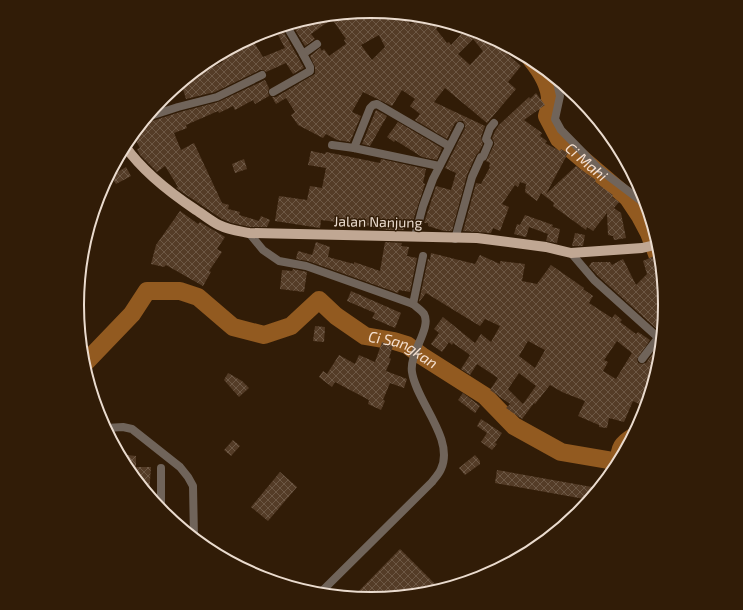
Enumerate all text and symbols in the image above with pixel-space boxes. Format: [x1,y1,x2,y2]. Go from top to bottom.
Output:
water label: Ci Mahi [562,138,612,185]
street label: Jalan Nanjung [334,212,423,231]
water label: Ci Sangkan [367,327,441,372]

